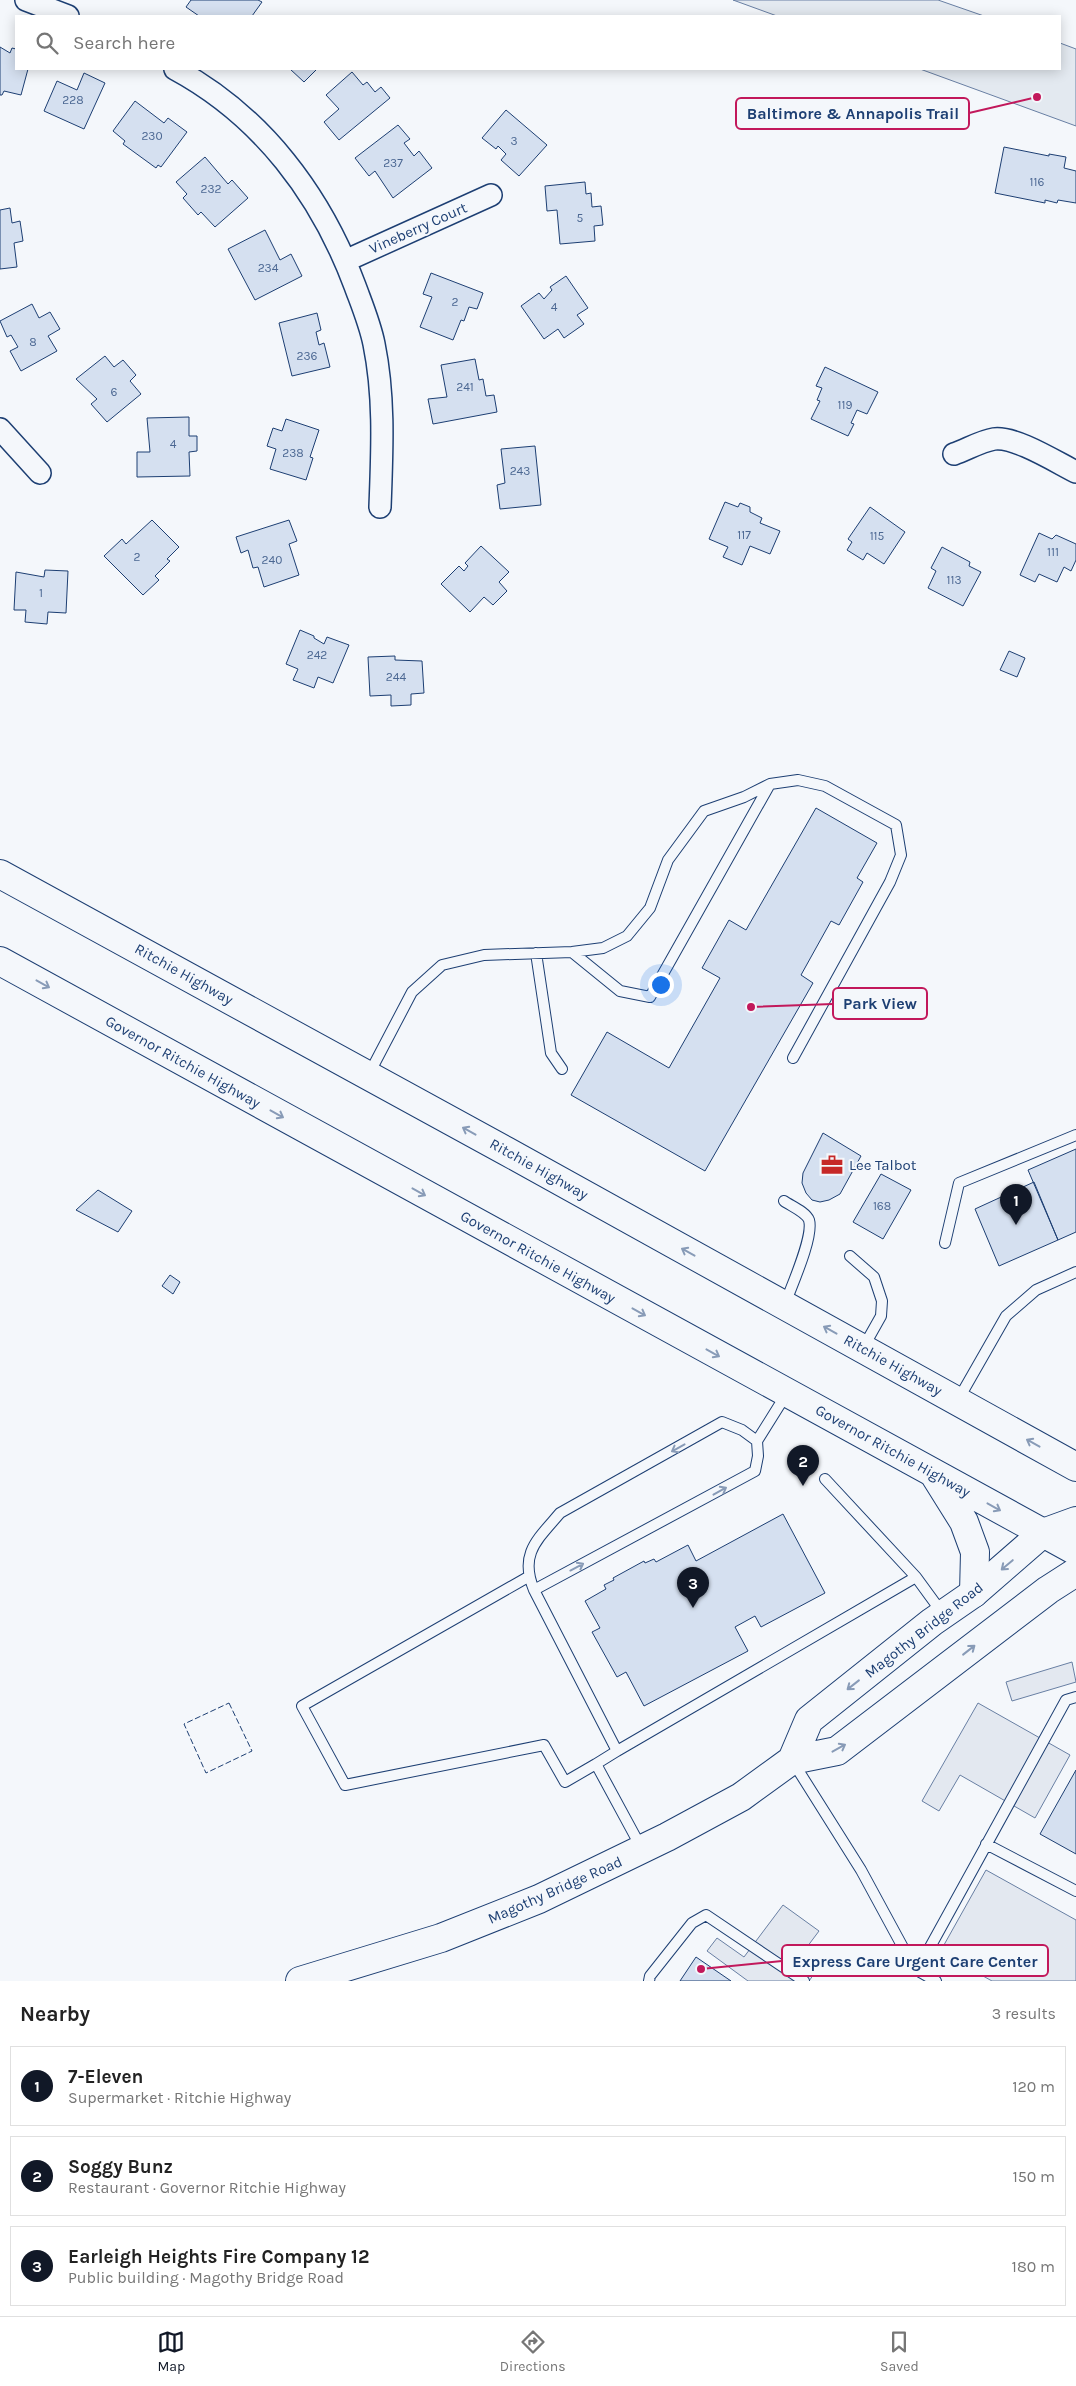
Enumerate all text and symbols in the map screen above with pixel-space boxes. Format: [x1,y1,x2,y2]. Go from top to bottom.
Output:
search box [15,15,1061,70]
icon: search [33,29,61,57]
text: Search here [73,32,175,54]
house number: 228 [62,93,84,107]
callout: Baltimore & Annapolis Trail [736,98,969,129]
text: Baltimore & Annapolis Trail [747,104,959,123]
house number: 230 [141,129,163,143]
house number: 3 [510,134,518,148]
house number: 237 [383,156,403,170]
house number: 116 [1030,175,1045,189]
house number: 232 [201,182,222,196]
street label: Vineberry Court [366,198,470,258]
house number: 5 [577,211,584,225]
house number: 234 [258,261,279,275]
house number: 2 [452,295,459,309]
house number: 4 [551,300,558,314]
house number: 8 [29,335,37,349]
house number: 236 [297,349,318,363]
house number: 241 [456,380,474,394]
house number: 6 [111,385,118,399]
house number: 119 [838,398,852,412]
house number: 4 [170,437,177,451]
house number: 238 [282,446,304,460]
house number: 243 [510,464,530,478]
house number: 117 [737,528,751,542]
house number: 115 [870,529,885,543]
house number: 111 [1047,545,1059,559]
house number: 2 [134,550,141,564]
house number: 240 [262,553,282,567]
house number: 113 [946,573,962,587]
house number: 1 [39,586,43,600]
house number: 242 [307,648,327,662]
house number: 244 [386,670,406,684]
street label: Ritchie Highway [132,939,236,1009]
your location [648,972,674,998]
one-way arrow [35,980,49,990]
callout: Park View [833,988,927,1019]
text: Park View [843,994,917,1013]
street label: Governor Ritchie Highway [102,1012,264,1112]
one-way arrow [269,1109,284,1119]
one-way arrow [462,1125,477,1135]
street label: Ritchie Highway [487,1134,591,1204]
office icon: Lee Talbot [819,1152,845,1178]
place label: Lee Talbot [849,1156,917,1174]
pin: 1 [1000,1184,1032,1225]
one-way arrow [412,1187,427,1197]
house number: 168 [873,1199,891,1213]
street label: Governor Ritchie Highway [457,1207,619,1307]
one-way arrow [681,1246,696,1256]
one-way arrow [631,1307,646,1317]
one-way arrow [823,1325,838,1335]
street label: Ritchie Highway [841,1330,945,1400]
one-way arrow [706,1348,721,1358]
street label: Governor Ritchie Highway [812,1401,974,1501]
one-way arrow [1026,1438,1041,1448]
one-way arrow [670,1443,685,1453]
pin: 2 [787,1445,819,1486]
one-way arrow [712,1485,727,1495]
one-way arrow [986,1502,1001,1512]
one-way arrow [1000,1560,1013,1571]
one-way arrow [569,1562,584,1572]
pin: 3 [677,1567,709,1608]
street label: Magothy Bridge Road [861,1578,987,1682]
one-way arrow [962,1645,975,1656]
one-way arrow [847,1679,860,1690]
one-way arrow [832,1743,847,1753]
street label: Magothy Bridge Road [485,1852,625,1928]
callout: Express Care Urgent Care Center [782,1945,1048,1976]
text: Express Care Urgent Care Center [792,1952,1038,1971]
text: Nearby [20,2002,90,2026]
text: 3 results [992,2004,1056,2023]
text: 7-Eleven [68,2066,143,2088]
text: 1 [34,2077,40,2096]
text: 120 m [1012,2077,1055,2096]
text: Supermarket · Ritchie Highway [68,2088,291,2107]
text: Soggy Bunz [68,2156,173,2178]
text: 2 [32,2167,42,2186]
text: 150 m [1012,2167,1055,2186]
text: Restaurant · Governor Ritchie Highway [68,2178,346,2197]
text: Earleigh Heights Fire Company 12 [68,2246,369,2268]
text: 3 [32,2257,42,2276]
text: 180 m [1012,2257,1055,2276]
text: Public building · Magothy Bridge Road [68,2268,344,2287]
tab: Map [157,2328,185,2375]
tab: Directions [500,2328,566,2375]
tab: Saved [880,2328,919,2375]

